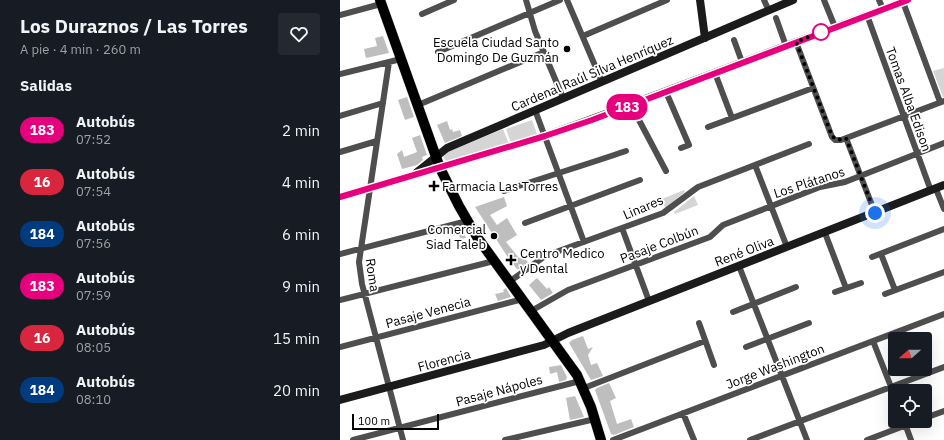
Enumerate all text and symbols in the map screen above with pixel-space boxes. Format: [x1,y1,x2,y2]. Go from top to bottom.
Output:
button: heart [278,13,320,55]
text: Los Duraznos / Las Torres [20,14,248,38]
unlabelled marker [812,23,830,41]
street label: Cardenal Raúl Silva Henríquez [508,32,676,115]
place label: Escuela Ciudad Santo Domingo De Guzmán [433,34,559,66]
text: A pie · 4 min · 260 m [20,41,141,58]
marker: Escuela Ciudad Santo Domingo De Guzmán [562,44,572,54]
street label: Tomas Alba Edison [882,44,935,154]
text: Salidas [20,76,72,95]
line badge: 183 [604,94,650,120]
text: 183 [614,98,640,116]
text: Autobús [76,112,135,131]
text: 183 [29,121,55,139]
text: 2 min [282,121,320,140]
text: 07:52 [76,131,111,148]
street label: Los Plátanos [771,163,847,202]
text: Autobús [76,164,135,183]
text: 16 [34,173,50,191]
text: 4 min [282,173,320,192]
place label: Farmacia Las Torres [442,178,558,195]
marker: Farmacia Las Torres [429,181,439,191]
text: 07:54 [76,183,111,200]
street label: Linares [620,191,666,224]
your location [865,203,885,223]
text: Autobús [76,216,135,235]
place label: Comercial Siad Taleb [426,221,486,253]
street label: Pasaje Colbún [618,222,701,267]
text: 184 [29,225,55,243]
text: 6 min [282,225,320,244]
marker: Comercial Siad Taleb [489,231,499,241]
street label: René Oliva [712,232,776,271]
text: 07:56 [76,235,111,252]
place label: Centro Medico y Dental [520,245,604,277]
marker: Centro Medico y Dental [505,254,517,266]
street label: Roma [362,257,383,293]
text: Autobús [76,268,135,287]
text: 183 [29,277,55,295]
text: 9 min [282,277,320,296]
text: 07:59 [76,287,111,304]
street label: Pasaje Venecia [384,293,473,332]
text: Autobús [76,320,135,339]
text: 16 [34,329,50,347]
text: 15 min [273,329,320,348]
north arrow [888,332,932,376]
map controls [888,332,932,428]
text: 08:05 [76,339,111,356]
street label: Jorge Washington [724,340,827,393]
street label: Florencia [416,345,472,376]
street label: Pasaje Nápoles [454,371,545,410]
text: Autobús [76,372,135,391]
text: 184 [29,381,55,399]
text: 20 min [273,381,320,400]
button: locate [888,384,932,428]
text: 08:10 [76,391,111,408]
scale bar [352,412,439,431]
text: 100 m [358,414,390,428]

